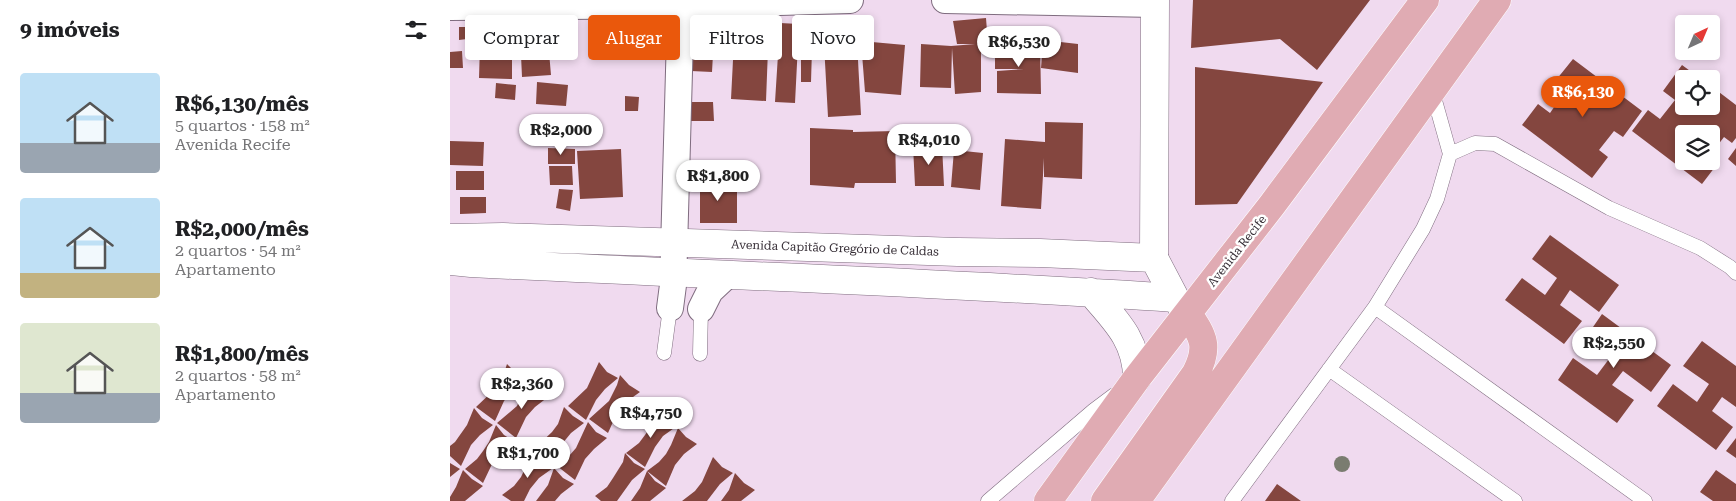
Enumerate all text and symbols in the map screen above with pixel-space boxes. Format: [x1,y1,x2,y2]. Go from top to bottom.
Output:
chip: Comprar [465,15,578,60]
chip: Alugar [588,15,680,60]
chip: Filtros [690,15,782,60]
chip: Novo [792,15,874,60]
north arrow [1675,15,1720,60]
map controls [1675,15,1720,170]
icon: filters [402,16,430,44]
text: 9 imóveis [20,18,120,42]
pin: R$6,530 [973,26,1065,68]
text: R$6,530 [988,32,1050,51]
button: locate [1675,70,1720,115]
pin: R$6,130 [1537,76,1629,118]
text: R$6,130 [1552,82,1614,101]
text: R$6,130/mês [175,92,309,116]
icon: home [60,93,120,153]
pin: R$2,000 [515,114,607,156]
text: 5 quartos · 158 m² [175,116,310,135]
text: R$2,000 [530,120,592,139]
pin: R$4,010 [883,124,975,166]
button: layers [1675,125,1720,170]
text: R$4,010 [898,130,960,149]
text: Avenida Recife [175,135,291,154]
pin: R$1,800 [672,160,764,202]
text: R$1,800 [687,166,749,185]
street label: Avenida Recife [1205,212,1269,289]
text: R$2,000/mês [175,217,309,241]
icon: home [60,218,120,278]
street label: Avenida Capitão Gregório de Caldas [731,237,939,259]
text: 2 quartos · 54 m² [175,241,301,260]
text: Apartamento [175,260,276,279]
pin: R$2,550 [1568,326,1660,369]
text: R$2,550 [1583,333,1645,352]
text: R$1,800/mês [175,342,309,366]
icon: home [60,343,120,403]
text: 2 quartos · 58 m² [175,366,301,385]
pin: R$2,360 [476,368,568,410]
text: R$2,360 [491,374,553,393]
text: Apartamento [175,385,276,404]
pin: R$4,750 [605,396,697,439]
text: R$4,750 [620,403,682,422]
pin: R$1,700 [482,436,574,479]
text: R$1,700 [497,443,559,462]

